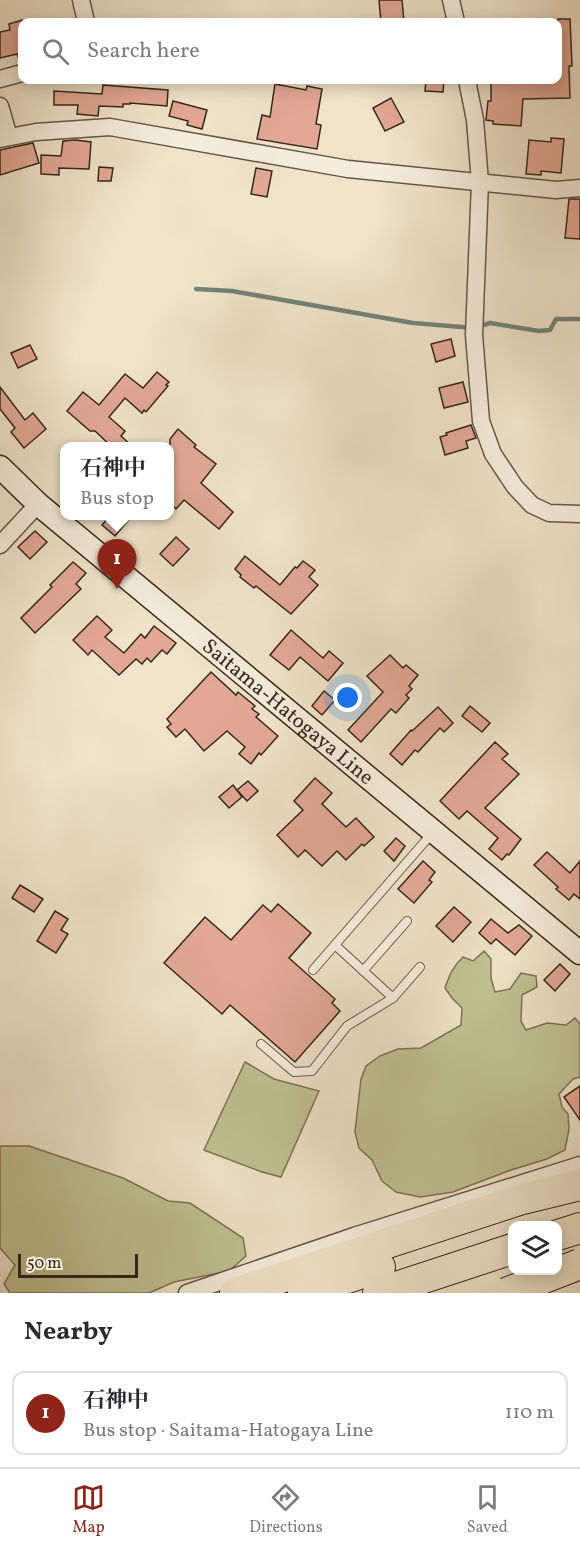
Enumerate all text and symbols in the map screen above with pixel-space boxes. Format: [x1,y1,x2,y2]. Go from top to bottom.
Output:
search box [18,18,562,84]
icon: search [39,35,72,68]
text: Search here [87,36,200,67]
popup [60,442,174,520]
text: 石神中 [80,454,146,485]
text: Bus stop [80,485,154,513]
pin: 1 [98,540,136,589]
street label: Saitama-Hatogaya Line [195,633,379,792]
your location [333,683,362,712]
map controls [508,1221,562,1275]
button: layers [508,1221,562,1275]
scale bar [18,1251,138,1278]
text: 50 m [27,1253,61,1275]
text: Nearby [24,1314,113,1350]
text: 石神中 [83,1386,149,1417]
text: 1 [41,1399,50,1427]
text: 110 m [505,1399,554,1427]
text: Bus stop · Saitama-Hatogaya Line [83,1417,373,1445]
tab: Map [72,1481,105,1539]
tab: Directions [249,1481,323,1539]
tab: Saved [467,1481,508,1539]

